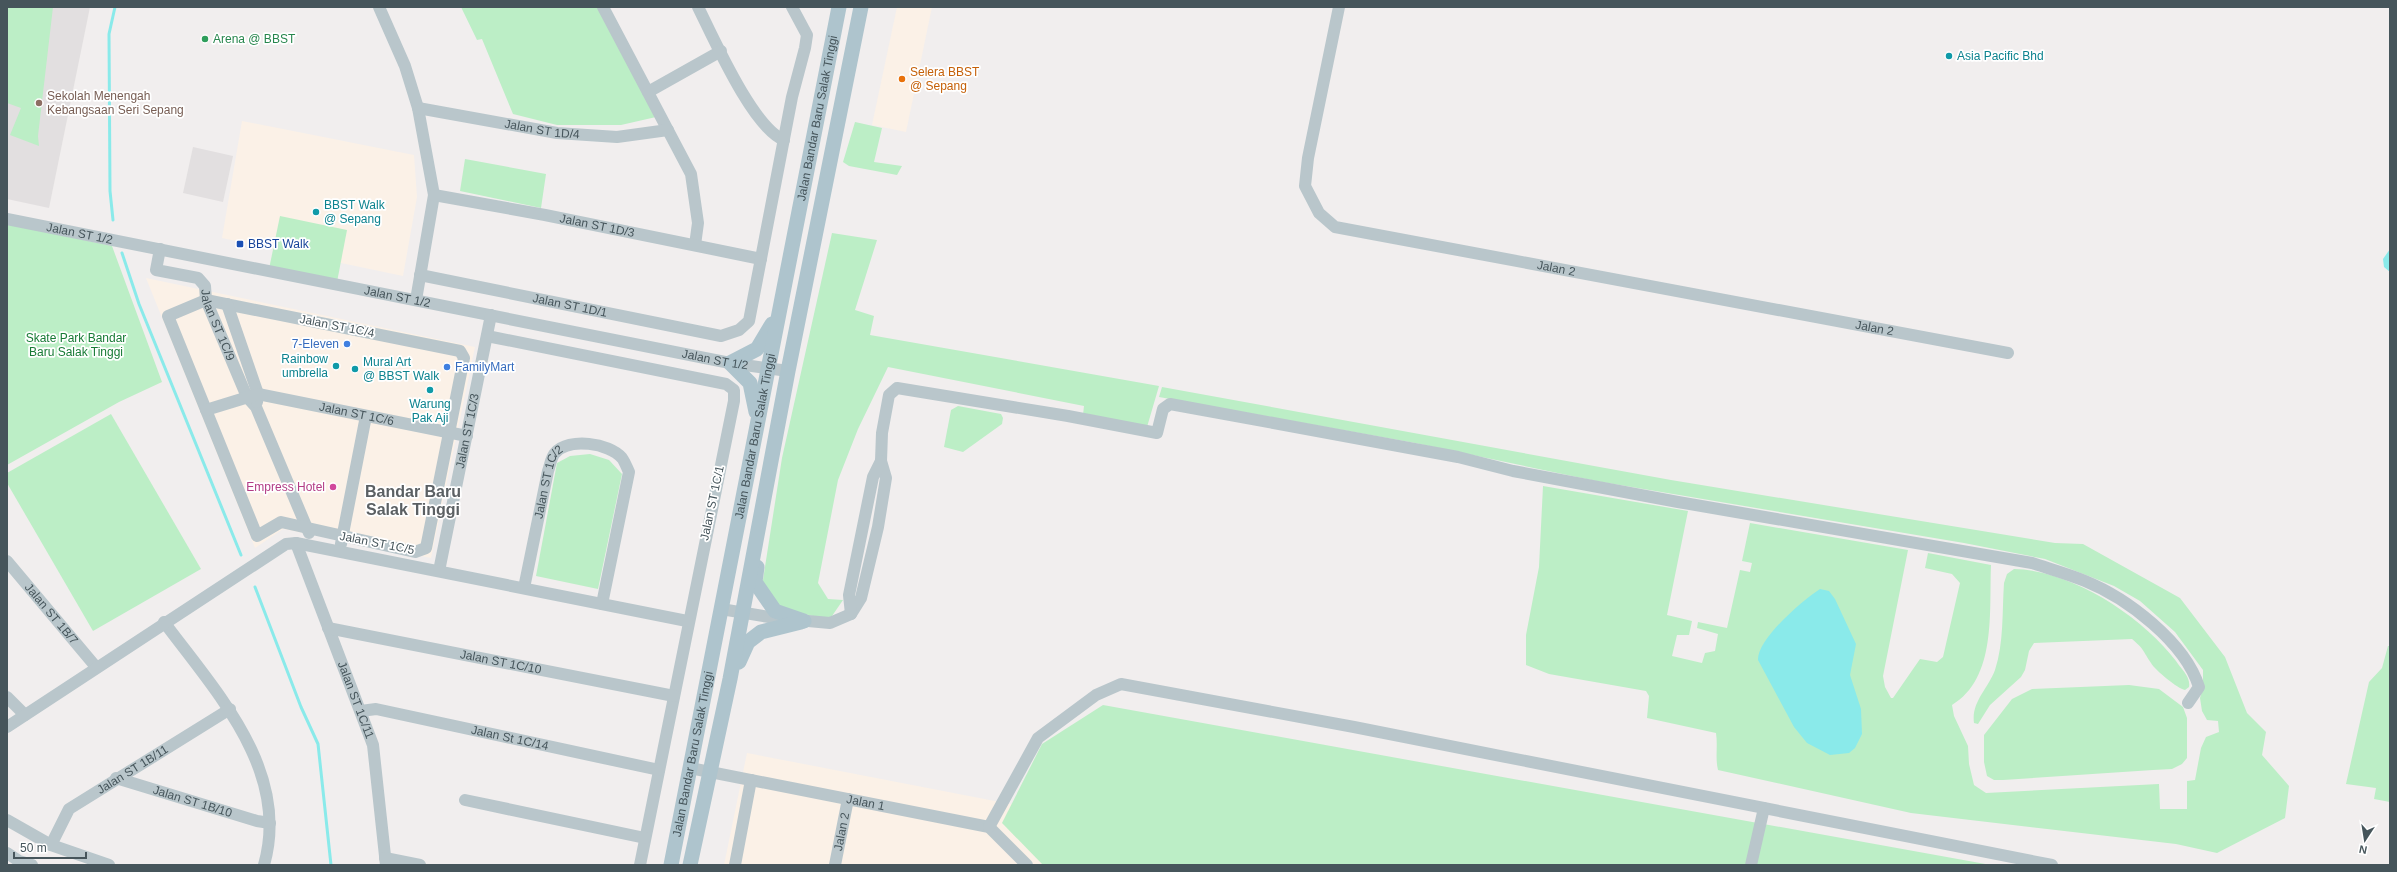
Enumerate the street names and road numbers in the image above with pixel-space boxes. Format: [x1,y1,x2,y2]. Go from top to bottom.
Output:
street label: Jalan Bandar Baru Salak Tinggi [794,34,840,202]
street label: Jalan ST 1D/4 [503,117,580,142]
street label: Jalan ST 1D/3 [559,211,636,240]
street label: Jalan ST 1/2 [45,220,114,247]
street label: Jalan 2 [1536,258,1577,279]
street label: Jalan ST 1/2 [363,283,432,310]
street label: Jalan ST 1C/9 [198,289,238,363]
street label: Jalan ST 1D/1 [531,291,609,320]
street label: Jalan ST 1C/4 [298,312,376,340]
street label: Jalan 2 [1854,318,1895,339]
street label: Jalan ST 1/2 [681,347,750,372]
street label: Jalan Bandar Baru Salak Tinggi [732,352,778,520]
street label: Jalan ST 1C/3 [453,392,482,469]
street label: Jalan ST 1C/6 [318,399,396,428]
street label: Jalan ST 1C/2 [531,442,566,520]
street label: Jalan ST 1C/1 [697,464,727,542]
street label: Jalan ST 1C/5 [338,529,416,557]
street label: Jalan ST 1B/7 [22,581,81,647]
street label: Jalan ST 1C/10 [459,647,543,677]
street label: Jalan ST 1C/11 [335,659,377,741]
street label: Jalan Bandar Baru Salak Tinggi [670,670,716,838]
street label: Jalan St 1C/14 [470,723,550,753]
street label: Jalan ST 1B/11 [94,742,171,797]
street label: Jalan ST 1B/10 [151,783,234,820]
street label: Jalan 1 [845,792,886,813]
street label: Jalan 2 [831,811,852,852]

